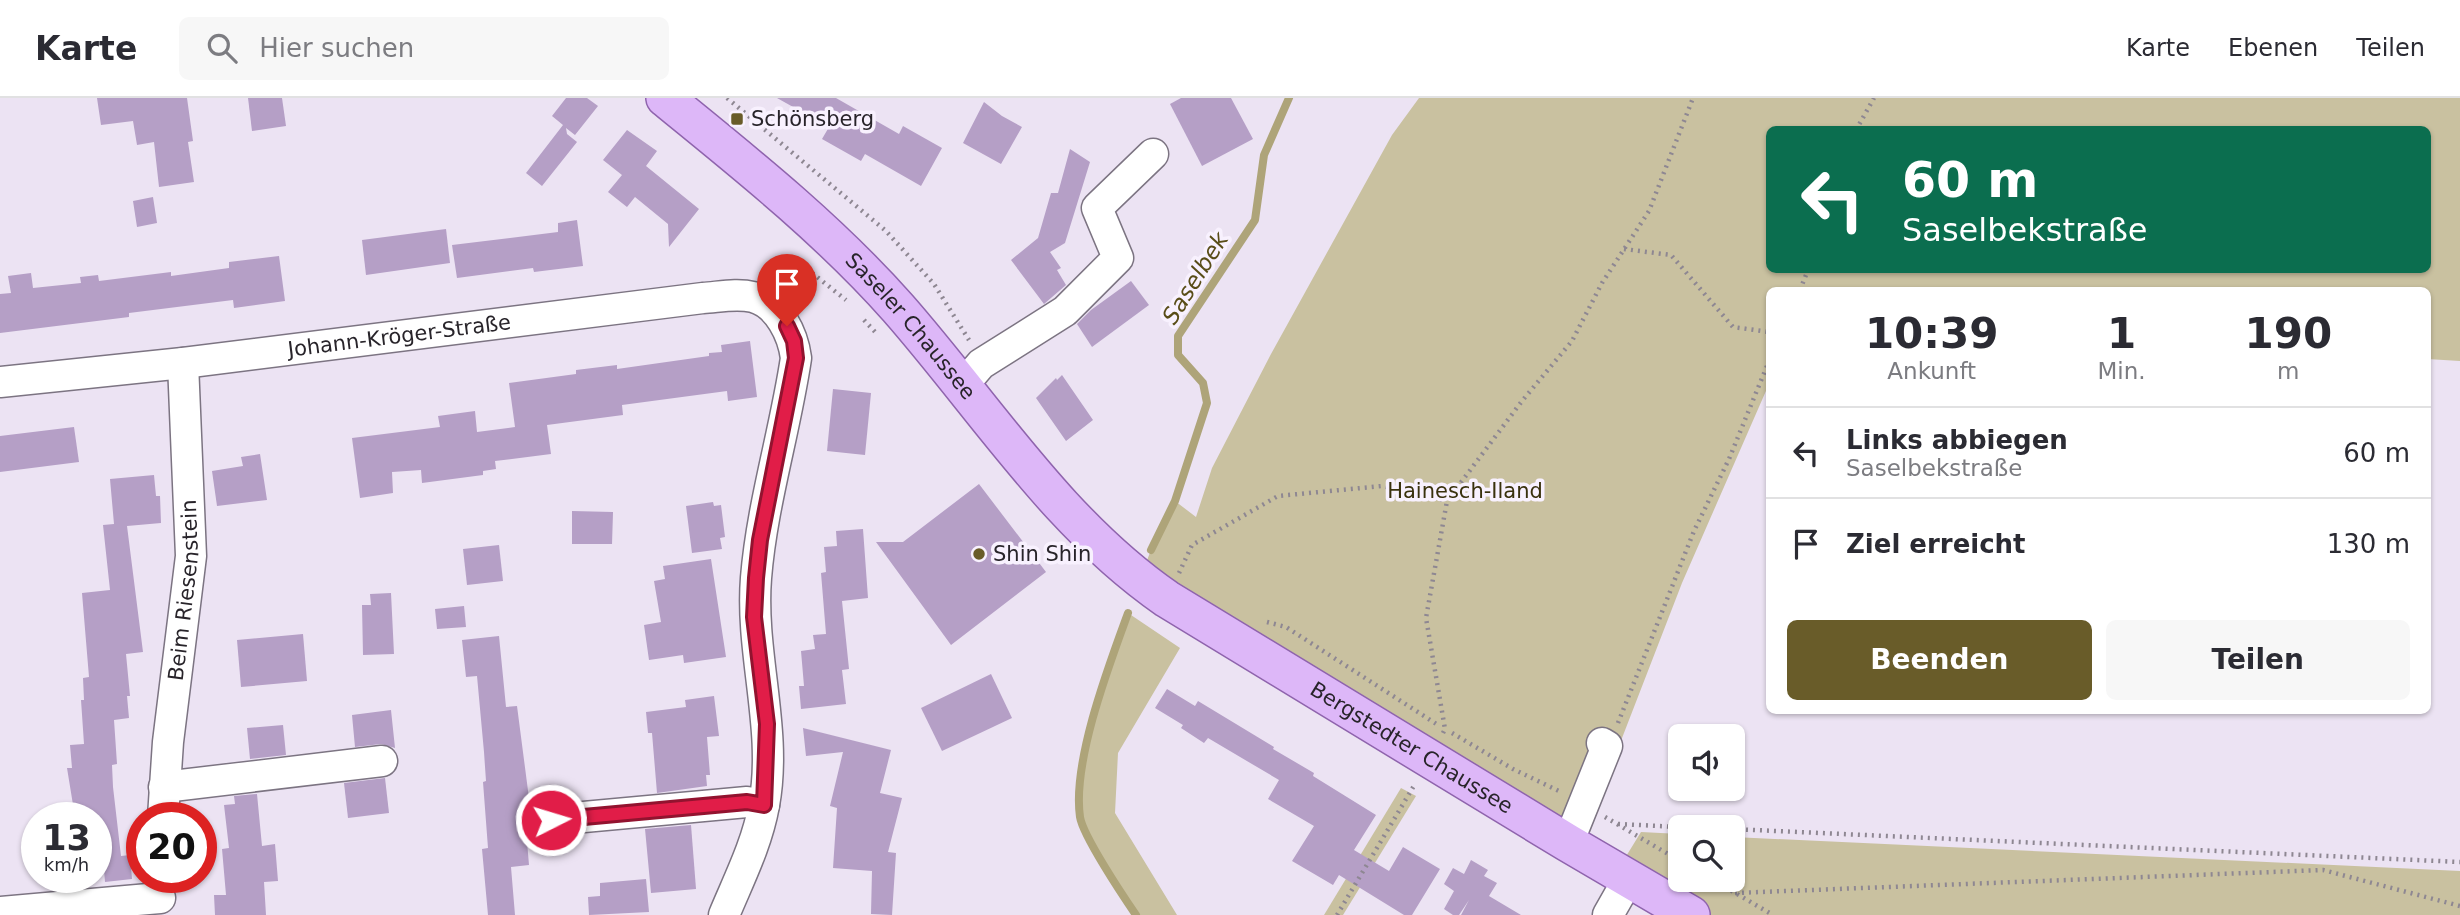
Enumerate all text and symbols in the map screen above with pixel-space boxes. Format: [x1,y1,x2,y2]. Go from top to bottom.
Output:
search box [179,17,669,80]
text: Karte [35,29,137,68]
icon: search [203,29,241,67]
text: Hier suchen [259,33,414,63]
text: Karte [2126,34,2190,62]
text: Ebenen [2228,34,2318,62]
text: Teilen [2356,34,2425,62]
place label: Schönsberg [751,107,874,131]
marker: Schönsberg [729,111,745,127]
text: 60 m [1902,152,2038,209]
icon: left [1787,154,1878,245]
text: Saselbekstraße [1902,211,2148,249]
water label: Saselbek [1157,226,1234,329]
street label: Saseler Chaussee [841,248,980,404]
pin [757,254,817,326]
icon: arrive [768,265,806,303]
text: 10:39 [1865,309,1999,358]
text: 1 [2107,309,2136,358]
text: 190 [2244,309,2332,358]
street label: Johann-Kröger-Straße [284,310,512,362]
text: Ankunft [1887,358,1976,384]
text: Min. [2097,358,2146,384]
text: m [2277,358,2299,384]
text: Links abbiegen [1846,425,2068,455]
icon: left [1787,434,1825,472]
text: 60 m [2343,438,2410,468]
text: Saselbekstraße [1846,455,2022,481]
park label: Hainesch-Iland [1387,479,1543,503]
street label: Beim Riesenstein [164,499,204,682]
icon: arrive [1787,525,1825,563]
text: Ziel erreicht [1846,529,2026,559]
text: 130 m [2327,529,2410,559]
place label: Shin Shin [993,542,1091,566]
marker: Shin Shin [971,546,987,562]
button: Beenden [1787,620,2092,700]
button: Teilen [2106,620,2410,700]
street label: Bergstedter Chaussee [1306,677,1517,819]
map controls [1668,724,1745,892]
button: sound [1668,724,1745,801]
position arrow [514,783,588,857]
speed limit sign: 20 [126,802,217,893]
button: search [1668,815,1745,892]
text: 13 [42,818,91,858]
text: km/h [44,854,89,875]

